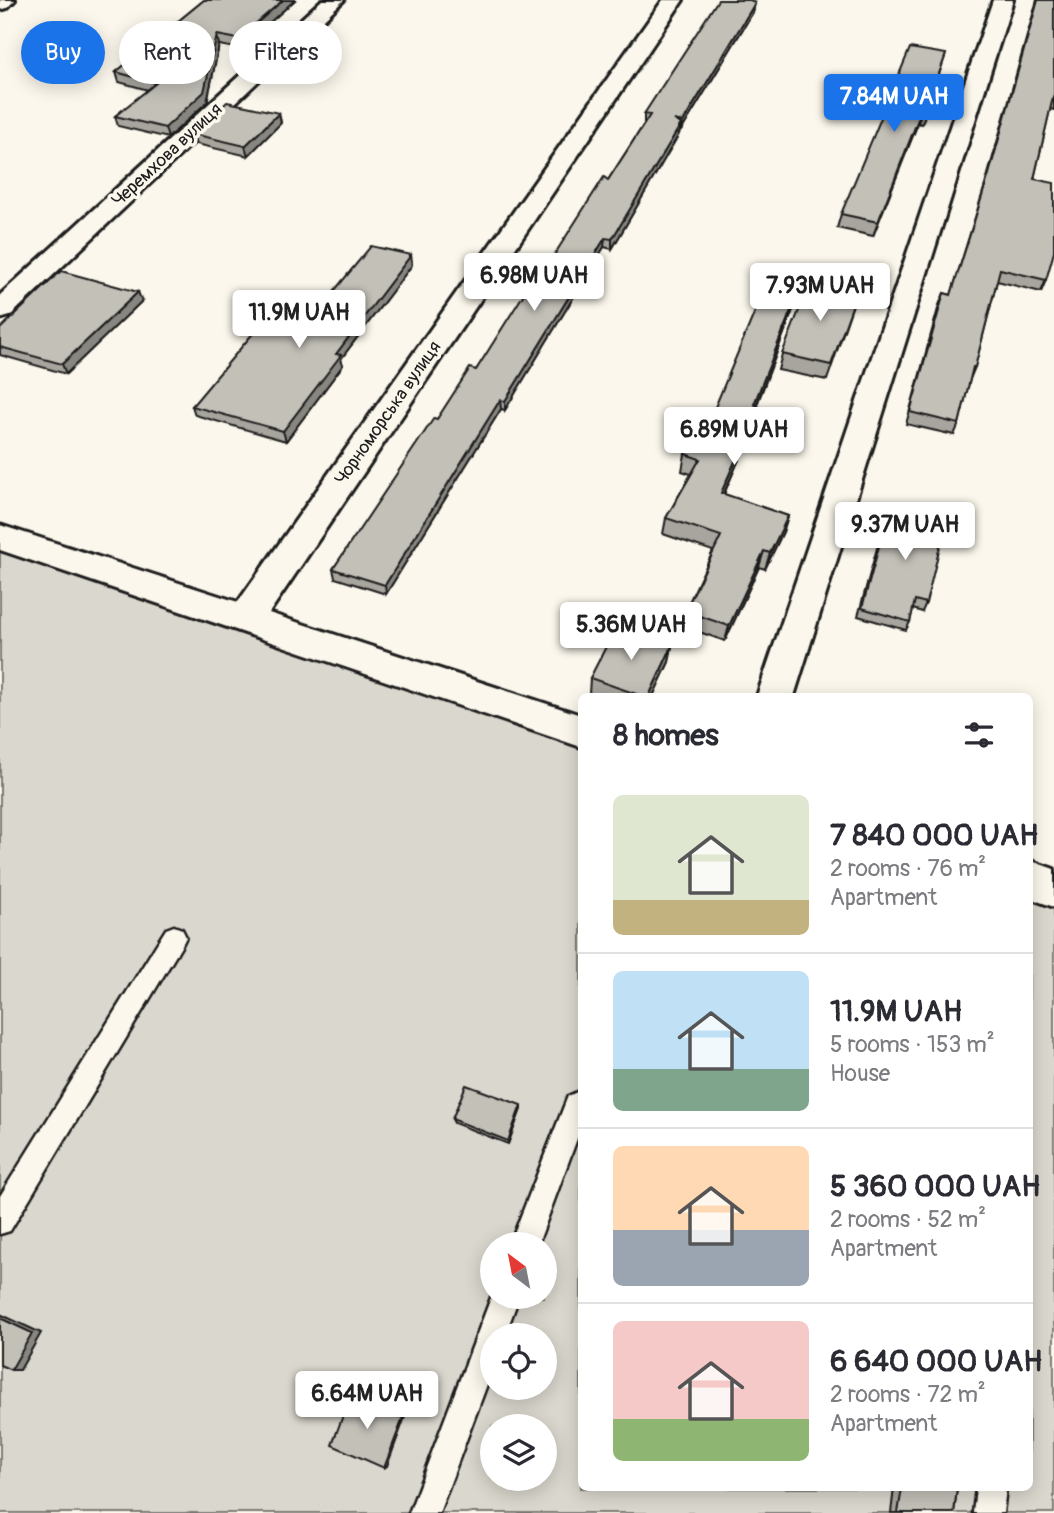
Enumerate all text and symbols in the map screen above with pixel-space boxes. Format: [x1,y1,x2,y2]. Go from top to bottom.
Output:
chip: Buy [21,21,105,84]
chip: Rent [119,21,215,84]
chip: Filters [229,21,342,84]
pin: 7.84M UAH [814,74,974,134]
text: 7.84M UAH [840,82,948,111]
street label: Черемхова вулиця [107,98,227,212]
pin: 6.98M UAH [454,254,614,313]
text: 6.98M UAH [480,261,588,290]
pin: 7.93M UAH [740,264,900,323]
text: 7.93M UAH [766,271,874,300]
pin: 11.9M UAH [219,290,379,350]
text: 11.9M UAH [248,298,350,327]
street label: Чорноморська вулиця [330,337,446,489]
pin: 6.89M UAH [654,407,814,467]
text: 6.89M UAH [680,415,788,444]
pin: 9.37M UAH [825,503,985,562]
text: 9.37M UAH [851,510,959,539]
pin: 5.36M UAH [551,602,711,662]
text: 5.36M UAH [576,610,686,639]
icon: filters [960,716,998,754]
text: 8 homes [613,717,719,754]
text: 7 840 000 UAH [830,817,1038,854]
icon: home [669,823,753,907]
text: 2 rooms · 76 m² [830,854,986,883]
text: Apartment [830,883,937,912]
text: 11.9M UAH [830,993,962,1030]
icon: home [669,999,753,1083]
text: 5 rooms · 153 m² [830,1030,995,1059]
text: House [830,1059,890,1088]
text: 5 360 000 UAH [830,1168,1040,1205]
icon: home [669,1174,753,1258]
text: 2 rooms · 52 m² [830,1205,986,1234]
north arrow [480,1232,556,1309]
map controls [480,1232,557,1491]
text: Apartment [830,1234,937,1263]
button: locate [480,1323,557,1400]
text: 6 640 000 UAH [830,1343,1042,1380]
icon: home [669,1349,753,1433]
pin: 6.64M UAH [287,1372,447,1431]
text: 6.64M UAH [311,1379,423,1408]
text: 2 rooms · 72 m² [830,1380,986,1409]
text: Apartment [830,1409,937,1438]
button: layers [480,1414,557,1491]

